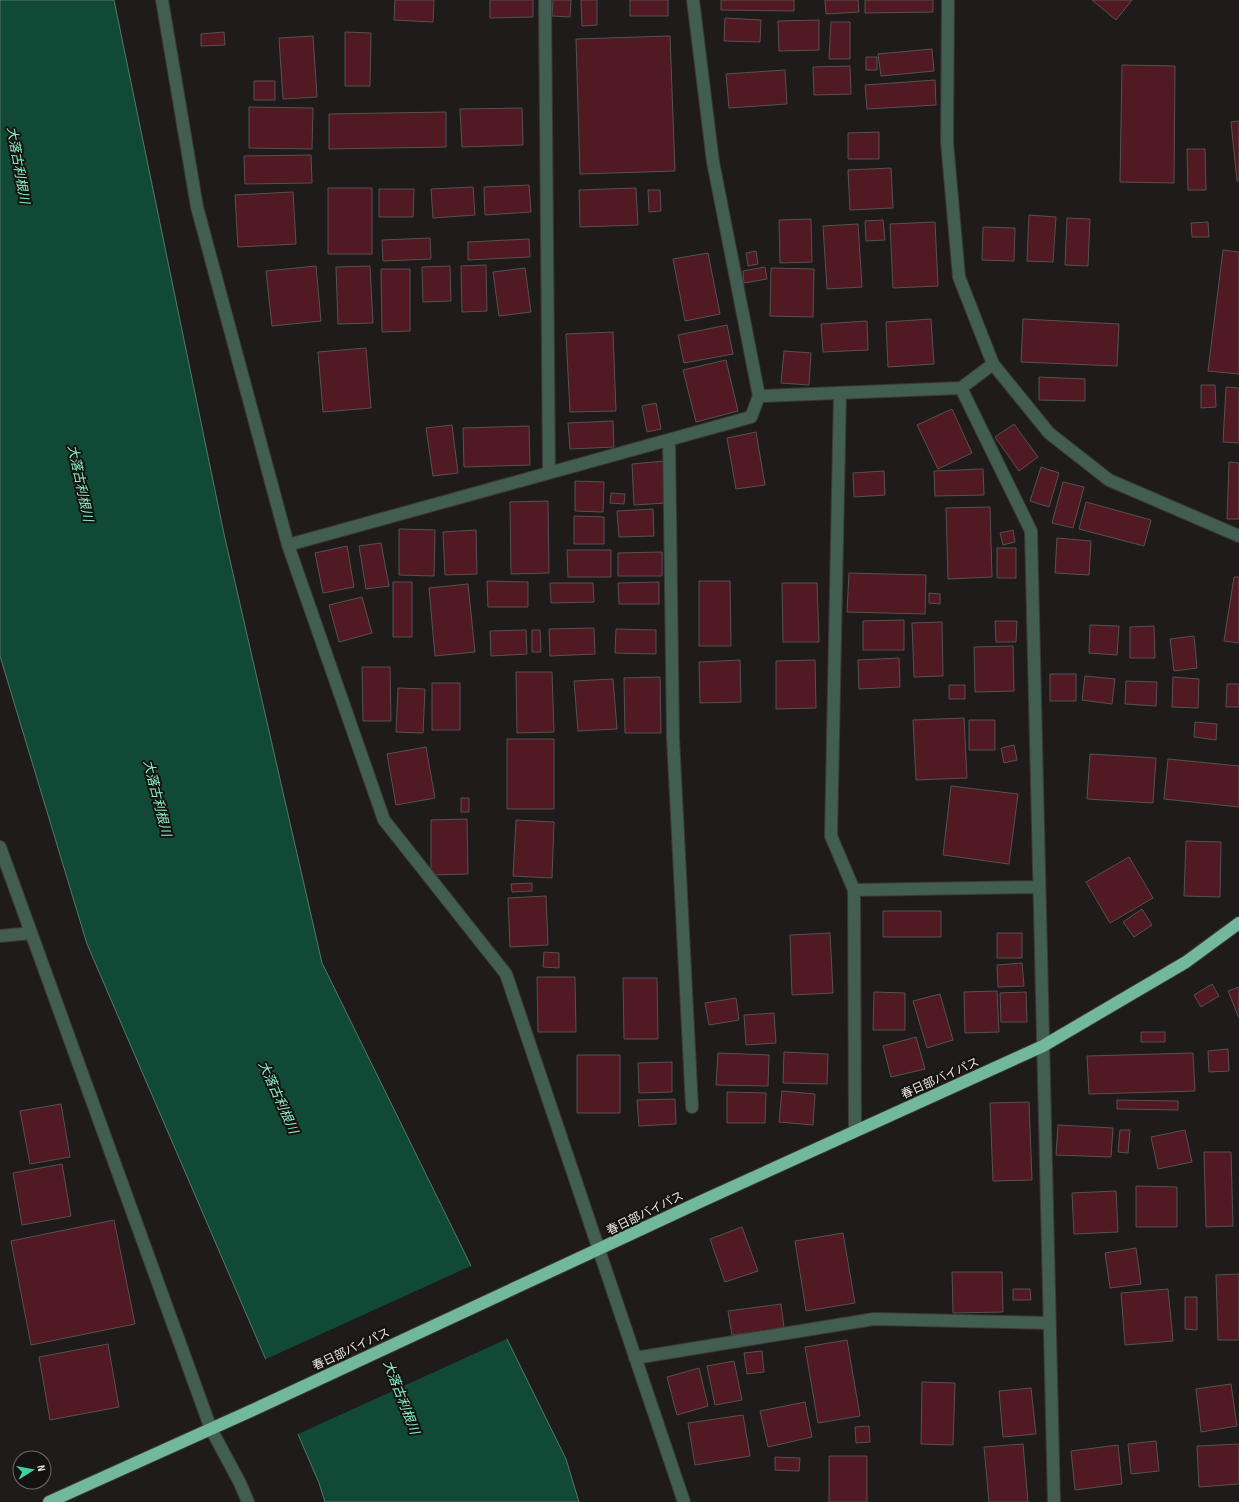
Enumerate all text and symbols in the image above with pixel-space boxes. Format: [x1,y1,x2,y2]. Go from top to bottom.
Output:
water label: 大落古利根川 [3,125,33,207]
water label: 大落古利根川 [64,443,96,525]
water label: 大落古利根川 [140,758,175,840]
street label: 春日部バイパス [899,1055,982,1102]
water label: 大落古利根川 [255,1059,302,1138]
street label: 春日部バイパス [604,1188,686,1239]
street label: 春日部バイパス [310,1325,392,1374]
water label: 大落古利根川 [380,1358,423,1438]
north arrow [12,1450,52,1490]
text: N [34,1464,48,1472]

